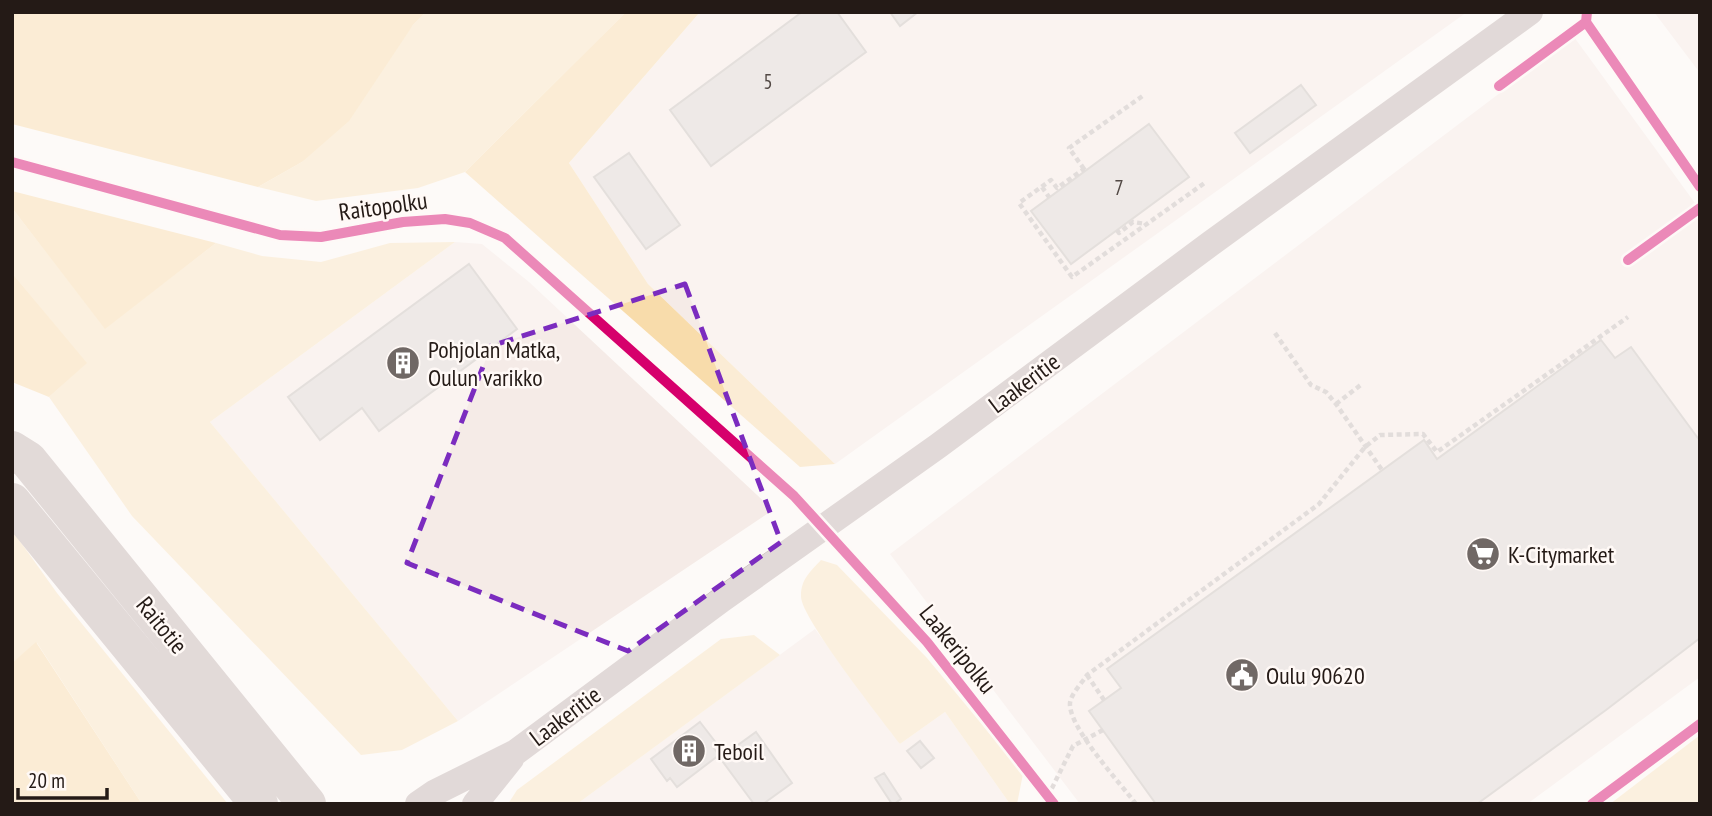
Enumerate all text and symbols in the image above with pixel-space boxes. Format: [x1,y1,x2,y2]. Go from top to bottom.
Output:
house number: 5 [763,68,773,95]
house number: 7 [1114,174,1124,201]
street label: Raitopolku [337,184,429,228]
place label: Pohjolan Matka, Oulun varikko [428,334,560,393]
building icon: Pohjolan Matka, Oulun varikko [384,344,422,382]
street label: Laakeritie [982,346,1066,420]
supermarket icon: K-Citymarket [1464,535,1502,573]
place label: K-Citymarket [1508,539,1615,570]
street label: Raitotie [130,590,194,660]
street label: Laakeripolku [913,598,1003,700]
public building icon: Oulu 90620 [1223,656,1261,694]
place label: Oulu 90620 [1266,660,1365,691]
street label: Laakeritie [523,679,607,753]
building icon: Teboil [670,732,708,770]
place label: Teboil [714,736,764,767]
scale bar [18,756,107,800]
text: 20 m [28,767,65,794]

